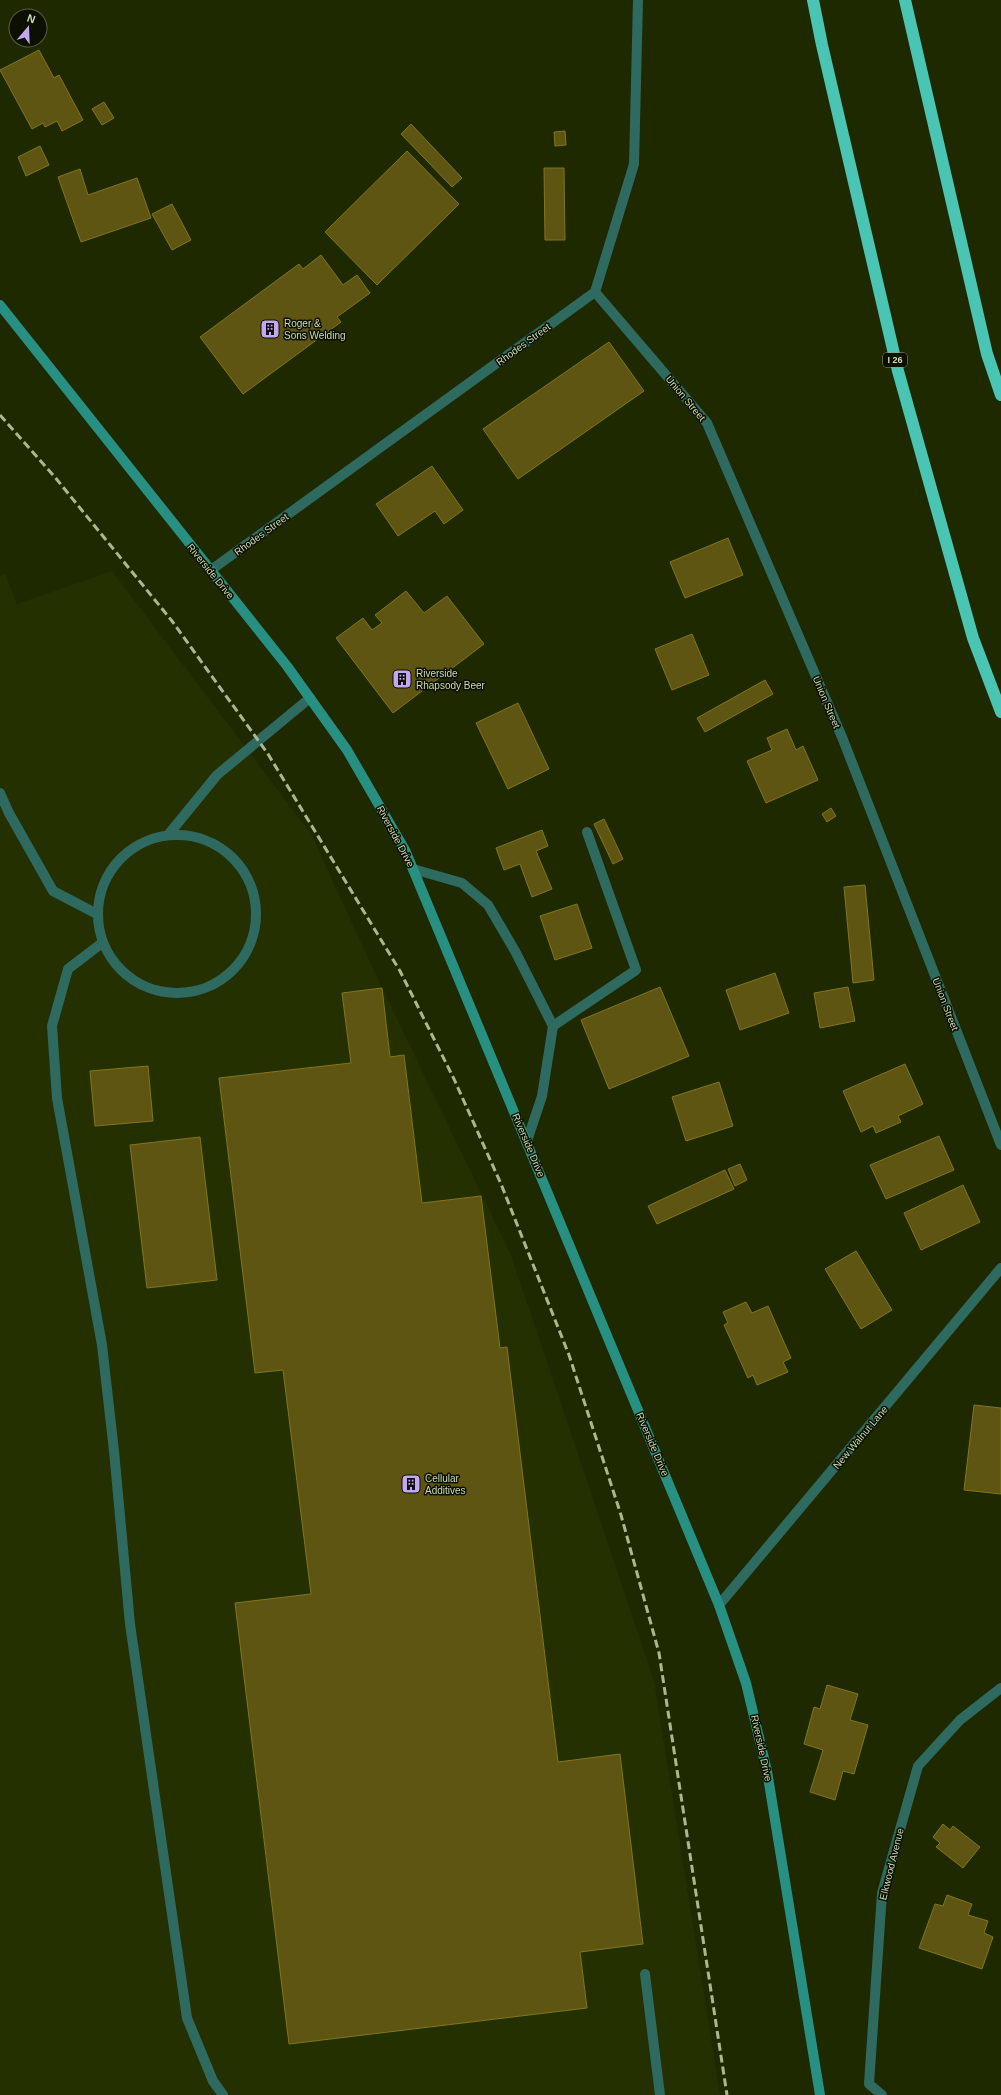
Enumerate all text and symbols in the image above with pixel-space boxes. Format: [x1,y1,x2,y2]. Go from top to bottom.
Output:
north arrow [8,8,48,48]
text: N [26,12,37,26]
building icon: Roger & Sons Welding [259,318,281,340]
place label: Roger & Sons Welding [284,318,346,341]
street label: Rhodes Street [494,321,553,368]
road number: I 26 [883,353,907,367]
street label: Union Street [664,373,708,423]
street label: Rhodes Street [232,511,291,558]
street label: Riverside Drive [185,542,236,601]
building icon: Riverside Rhapsody Beer [391,668,413,690]
place label: Riverside Rhapsody Beer [416,668,486,691]
street label: Union Street [811,674,843,730]
street label: Riverside Drive [375,804,417,869]
street label: Union Street [930,976,961,1032]
street label: Riverside Drive [510,1112,547,1179]
street label: New Walnut Lane [831,1403,890,1471]
street label: Riverside Drive [634,1411,671,1478]
building icon: Cellular Additives [400,1473,422,1495]
place label: Cellular Additives [425,1473,466,1496]
street label: Riverside Drive [749,1714,774,1783]
street label: Elkwood Avenue [877,1827,906,1901]

